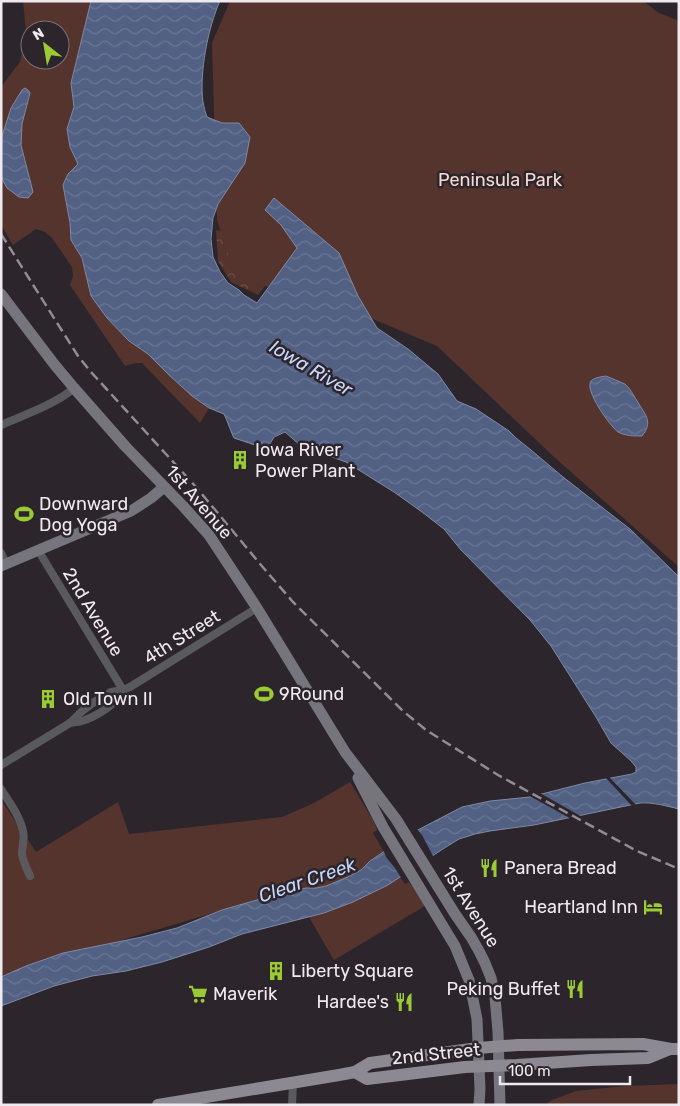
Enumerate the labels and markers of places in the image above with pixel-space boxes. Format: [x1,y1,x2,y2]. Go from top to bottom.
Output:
place label: Iowa River Power Plant [255,439,355,482]
building icon: Iowa River Power Plant [229,449,251,471]
place label: Downward Dog Yoga [39,493,128,536]
sports icon: Downward Dog Yoga [13,503,35,525]
sports icon: 9Round [253,683,275,705]
place label: 9Round [279,683,344,705]
building icon: Old Town II [37,688,59,710]
place label: Old Town II [63,688,153,710]
restaurant icon: Panera Bread [478,857,500,879]
place label: Panera Bread [504,857,617,879]
place label: Heartland Inn [524,896,638,918]
hotel icon: Heartland Inn [642,896,664,918]
building icon: Liberty Square [265,960,287,982]
place label: Liberty Square [291,960,413,982]
place label: Peking Buffet [447,978,560,1000]
restaurant icon: Peking Buffet [564,978,586,1000]
supermarket icon: Maverik [187,983,209,1005]
place label: Maverik [213,983,278,1005]
place label: Hardee's [316,991,389,1013]
restaurant icon: Hardee's [393,991,415,1013]

